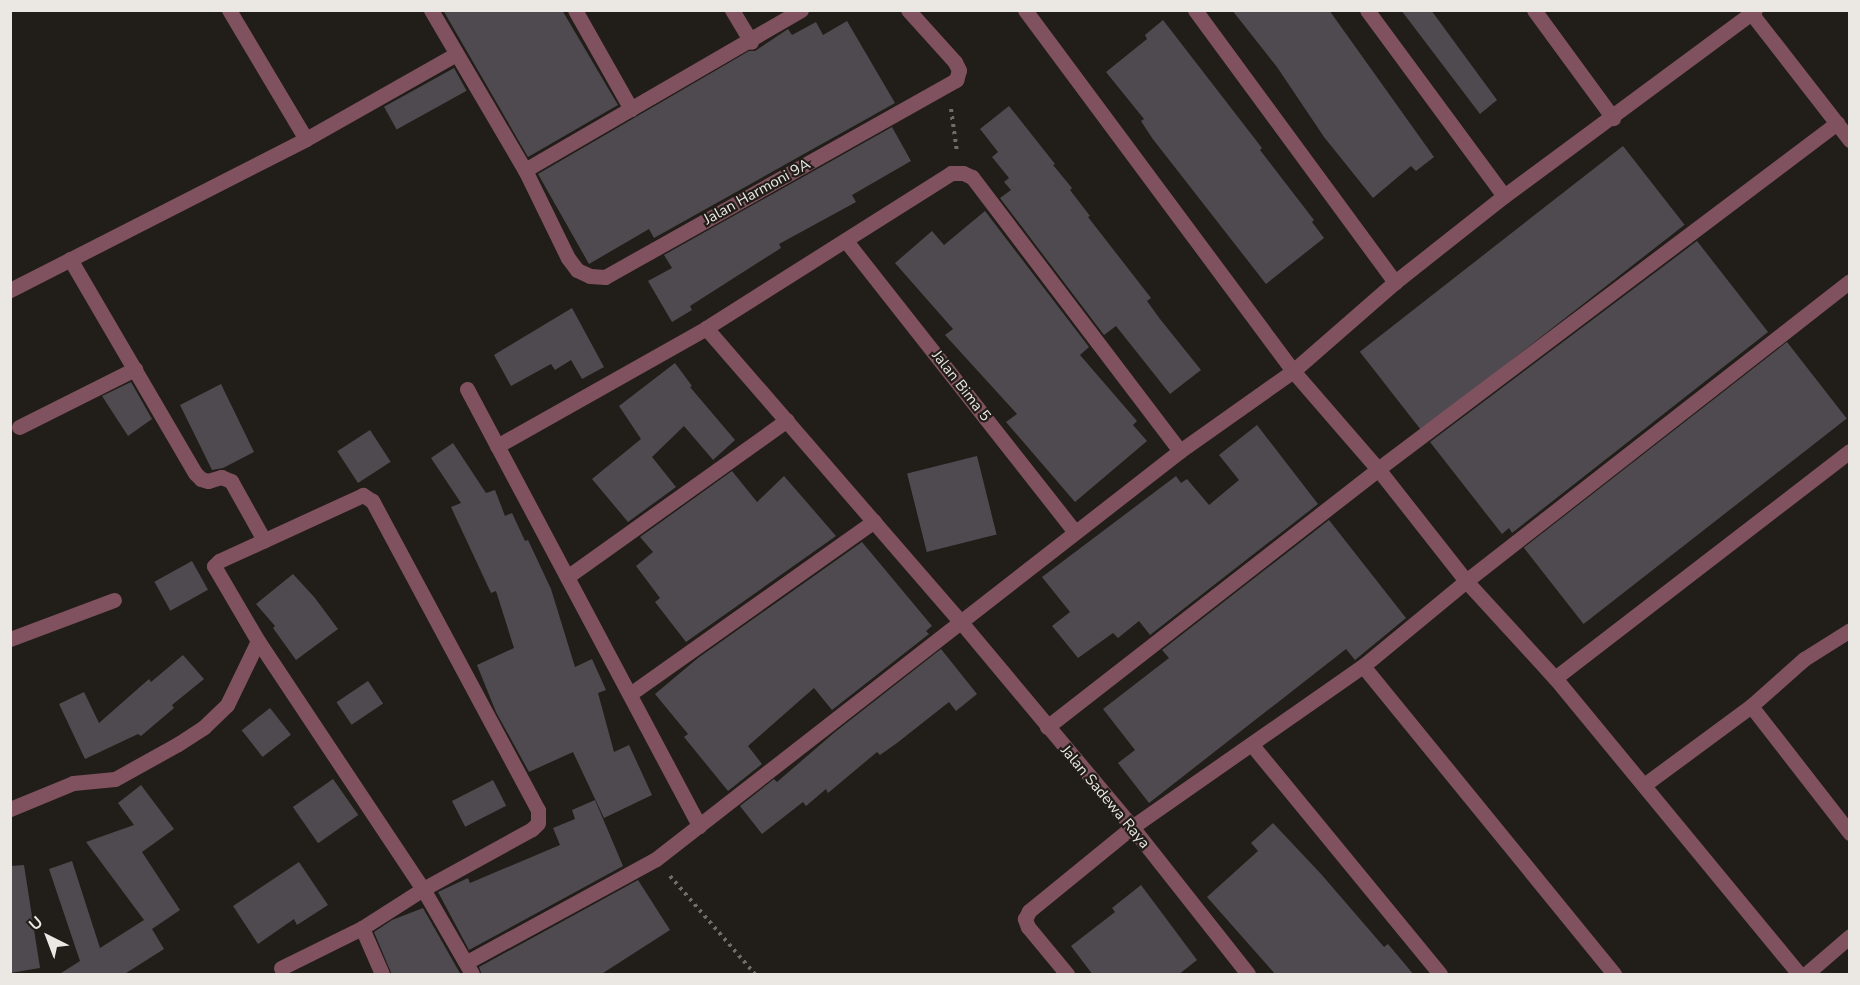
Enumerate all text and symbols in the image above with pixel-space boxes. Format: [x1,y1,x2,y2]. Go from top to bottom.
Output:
street label: Jalan Harmoni 9A [700,155,814,229]
street label: Jalan Bima 5 [928,347,994,425]
street label: Jalan Sadewa Raya [1057,742,1153,852]
north arrow [18,907,78,967]
text: U [24,911,48,936]

